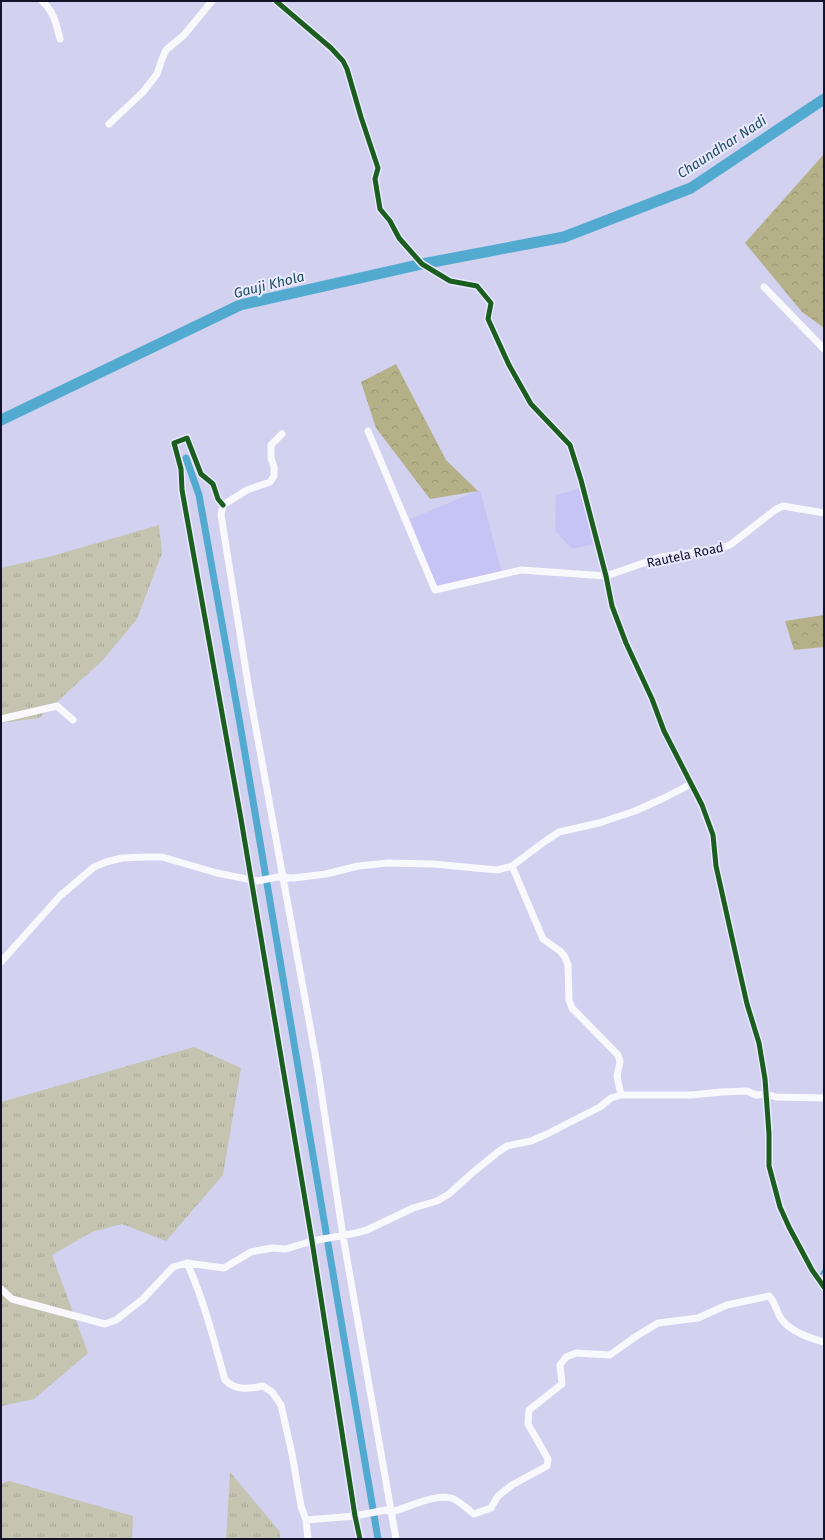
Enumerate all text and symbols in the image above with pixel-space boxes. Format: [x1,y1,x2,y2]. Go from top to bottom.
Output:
water label: Chaundhar Nadi [674,112,770,182]
water label: Gauji Khola [232,268,306,302]
street label: Rautela Road [645,540,725,570]

